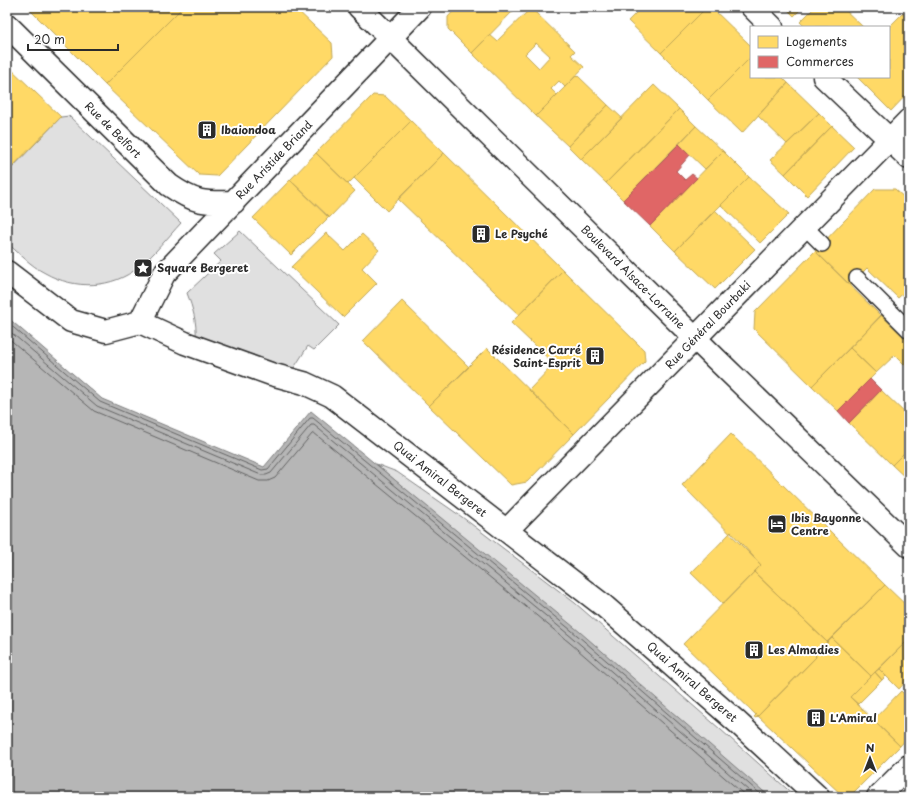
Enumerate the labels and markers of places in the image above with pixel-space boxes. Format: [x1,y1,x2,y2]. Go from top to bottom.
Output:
building icon: Ibaiondoa [196,119,218,141]
place label: Ibaiondoa [221,121,276,138]
building icon: Le Psyché [470,223,492,245]
place label: Le Psyché [495,225,548,242]
place icon: Square Bergeret [132,257,154,279]
place label: Square Bergeret [157,259,248,276]
place label: Résidence Carré Saint-Esprit [492,341,581,371]
building icon: Résidence Carré Saint-Esprit [584,345,606,367]
place label: Ibis Bayonne Centre [791,509,861,539]
hotel icon: Ibis Bayonne Centre [766,513,788,535]
building icon: Les Almadies [743,639,765,661]
place label: Les Almadies [768,641,839,658]
building icon: L'Amiral [805,707,827,729]
place label: L'Amiral [830,709,877,726]

